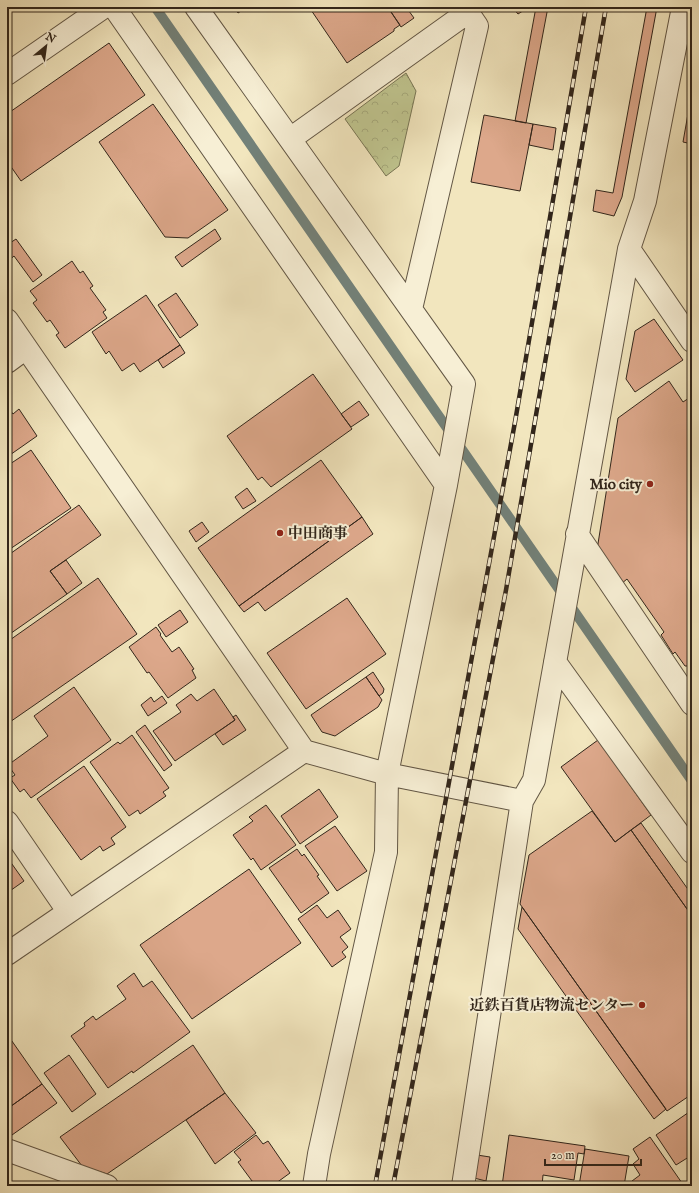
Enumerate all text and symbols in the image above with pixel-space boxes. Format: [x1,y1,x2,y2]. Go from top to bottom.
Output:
north arrow [26,26,66,66]
text: N [42,29,58,47]
place label: Mio city [590,475,643,494]
marker: Mio city [645,479,655,489]
place label: 中田商事 [288,524,348,543]
marker: 中田商事 [275,528,285,538]
place label: 近鉄百貨店物流センター [470,996,634,1015]
marker: 近鉄百貨店物流センター [637,1000,647,1010]
scale bar [545,1141,641,1167]
text: 20 m [551,1148,574,1163]

